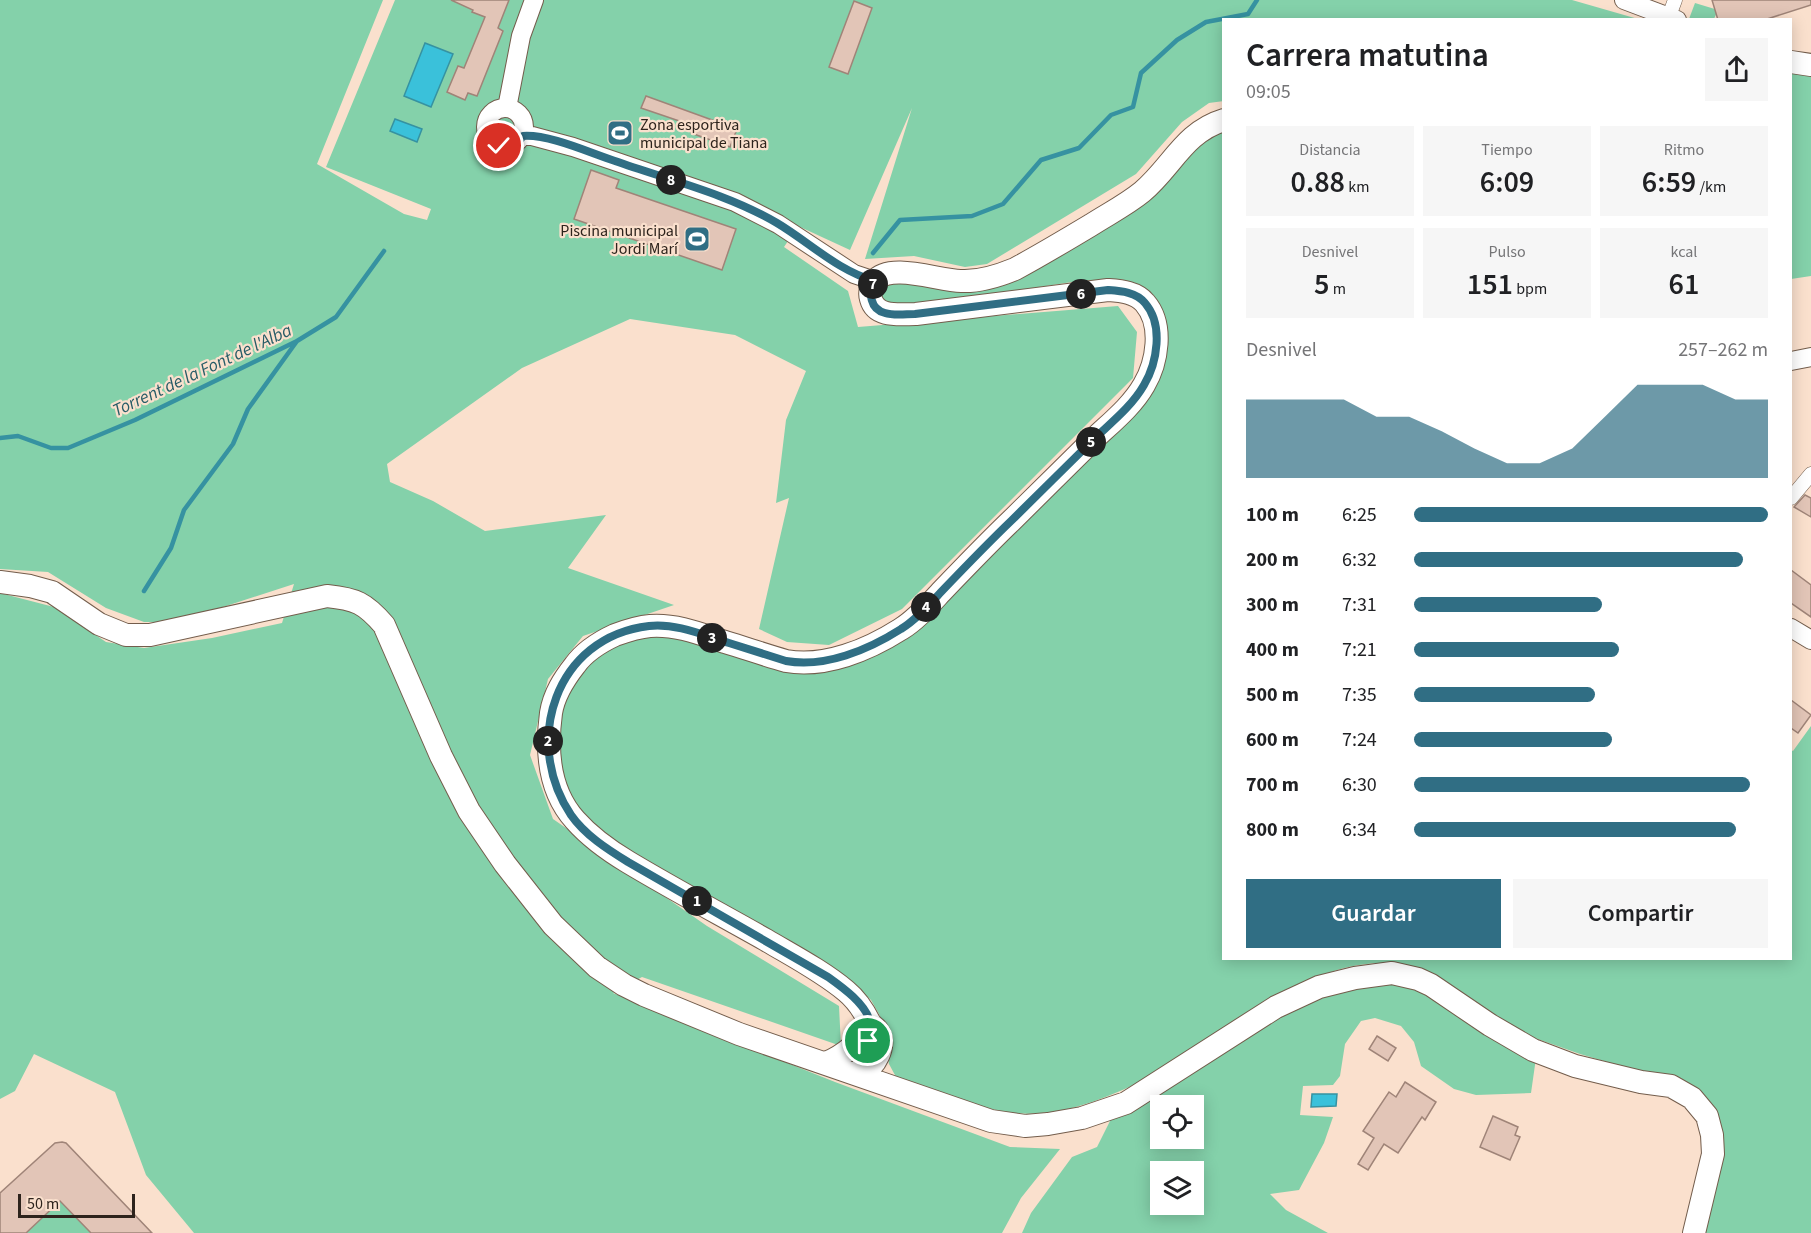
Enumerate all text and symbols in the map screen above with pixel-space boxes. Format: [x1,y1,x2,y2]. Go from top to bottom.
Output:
text: Carrera matutina [1246,32,1489,79]
button: share [1705,38,1768,101]
text: 09:05 [1246,78,1291,106]
place label: Zona esportiva municipal de Tiana [640,114,767,154]
sports icon: Zona esportiva municipal de Tiana [605,118,635,148]
pin [473,120,524,171]
icon: check [482,129,515,162]
text: Distancia [1299,139,1361,161]
text: Tiempo [1481,139,1533,161]
text: Ritmo [1664,139,1704,161]
text: 0.88 [1291,161,1345,204]
text: 6:09 [1480,161,1534,204]
text: 6:59 [1642,161,1696,204]
pin: 8 [656,165,686,195]
text: 8 [667,169,675,191]
text: km [1345,176,1369,198]
text: /km [1696,176,1726,198]
place label: Piscina municipal Jordi Marí [560,220,679,260]
sports icon: Piscina municipal Jordi Marí [682,224,712,254]
text: Desnivel [1302,241,1358,263]
text: Pulso [1488,241,1526,263]
text: kcal [1671,241,1697,263]
text: 5 [1314,263,1329,306]
text: 151 [1467,263,1513,306]
text: 61 [1669,263,1699,306]
pin: 7 [858,269,888,299]
text: 7 [869,273,877,295]
text: m [1329,278,1346,300]
text: bpm [1513,278,1547,300]
pin: 6 [1066,279,1096,309]
text: 6 [1077,283,1085,305]
water label: Torrent de la Font de l'Alba [108,318,296,423]
text: Desnivel [1246,336,1317,364]
text: 257–262 m [1678,336,1768,364]
pin: 5 [1076,427,1106,457]
text: 5 [1087,431,1095,453]
text: 100 m [1246,501,1299,529]
text: 6:25 [1342,501,1377,529]
text: 200 m [1246,546,1299,574]
text: 6:32 [1342,546,1377,574]
text: 300 m [1246,591,1299,619]
text: 7:31 [1342,591,1377,619]
pin: 4 [911,592,941,622]
text: 4 [922,596,930,618]
pin: 3 [697,623,727,653]
text: 3 [708,627,716,649]
text: 400 m [1246,636,1299,664]
text: 7:21 [1342,636,1377,664]
text: 500 m [1246,681,1299,709]
text: 7:35 [1342,681,1377,709]
pin: 2 [533,726,563,756]
text: 600 m [1246,726,1299,754]
text: 7:24 [1342,726,1377,754]
text: 2 [544,730,552,752]
text: 700 m [1246,771,1299,799]
text: 6:30 [1342,771,1377,799]
text: 800 m [1246,816,1299,844]
text: 6:34 [1342,816,1377,844]
button: Guardar [1246,879,1501,948]
button: Compartir [1513,879,1768,948]
pin: 1 [682,886,712,916]
text: 1 [693,890,701,912]
pin [842,1015,893,1066]
icon: arrive [851,1024,884,1057]
map controls [1150,1095,1204,1215]
button: locate [1150,1095,1204,1149]
button: layers [1150,1161,1204,1215]
scale bar [18,1191,135,1218]
text: 50 m [27,1193,59,1215]

